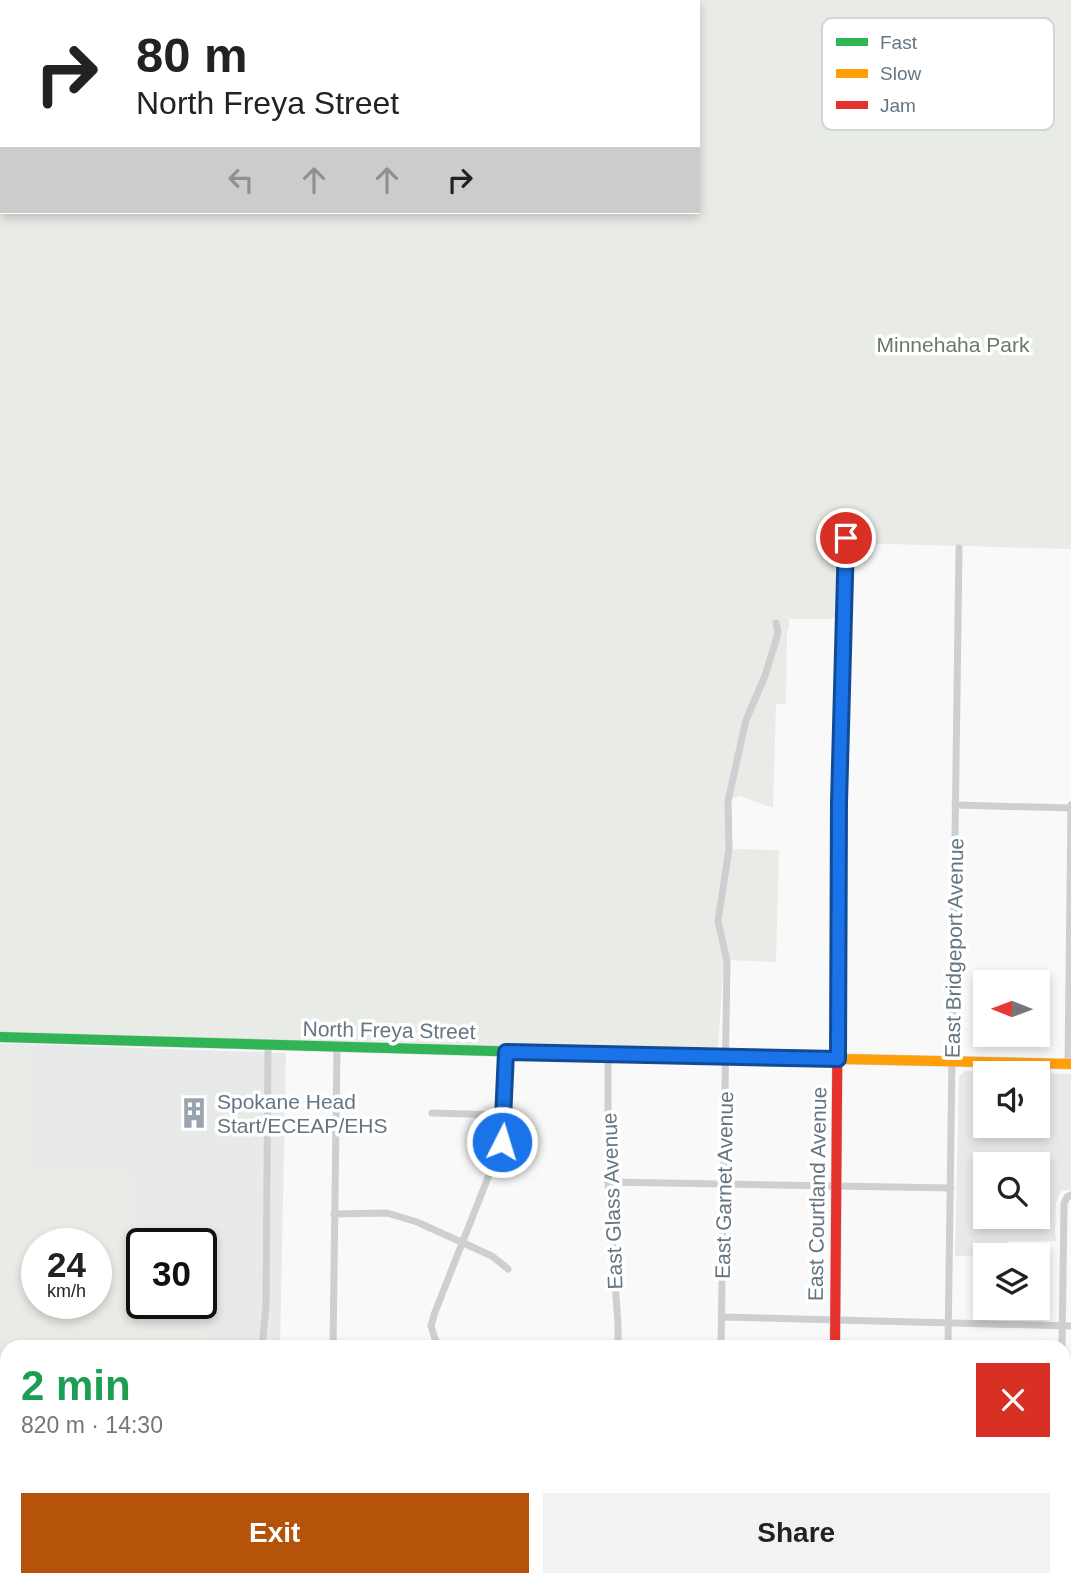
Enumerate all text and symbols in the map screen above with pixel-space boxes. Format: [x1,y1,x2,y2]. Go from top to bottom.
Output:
legend [822,18,1054,130]
icon: right [21,28,112,119]
text: 80 m [136,28,248,82]
text: Fast [880,32,918,53]
text: Slow [880,63,921,84]
text: North Freya Street [136,85,399,121]
text: Jam [880,95,916,116]
icon: left [222,161,260,199]
icon: ahead [295,161,333,199]
icon: ahead [368,161,406,199]
icon: right [441,161,479,199]
park label: Minnehaha Park [877,333,1030,356]
pin [816,508,876,568]
icon: arrive [827,519,865,557]
street label: East Bridgeport Avenue [941,838,967,1058]
north arrow [973,970,1050,1046]
map controls [973,970,1050,1320]
street label: North Freya Street [302,1017,476,1043]
button: sound [973,1061,1050,1138]
street label: East Courtland Avenue [804,1087,830,1301]
place label: Spokane Head Start/ECEAP/EHS [217,1090,387,1137]
street label: East Garnet Avenue [711,1091,737,1279]
building icon: Spokane Head Start/ECEAP/EHS [177,1096,211,1130]
position arrow [465,1105,539,1179]
street label: East Glass Avenue [597,1112,627,1290]
button: search [973,1152,1050,1229]
speed limit sign: 30 [126,1228,217,1319]
button: layers [973,1243,1050,1320]
text: 24 [47,1245,86,1284]
text: km/h [47,1281,86,1301]
text: 2 min [21,1362,131,1409]
button: close [976,1363,1050,1437]
text: 820 m · 14:30 [21,1412,163,1438]
button: Exit [21,1493,529,1573]
button: Share [543,1493,1050,1573]

